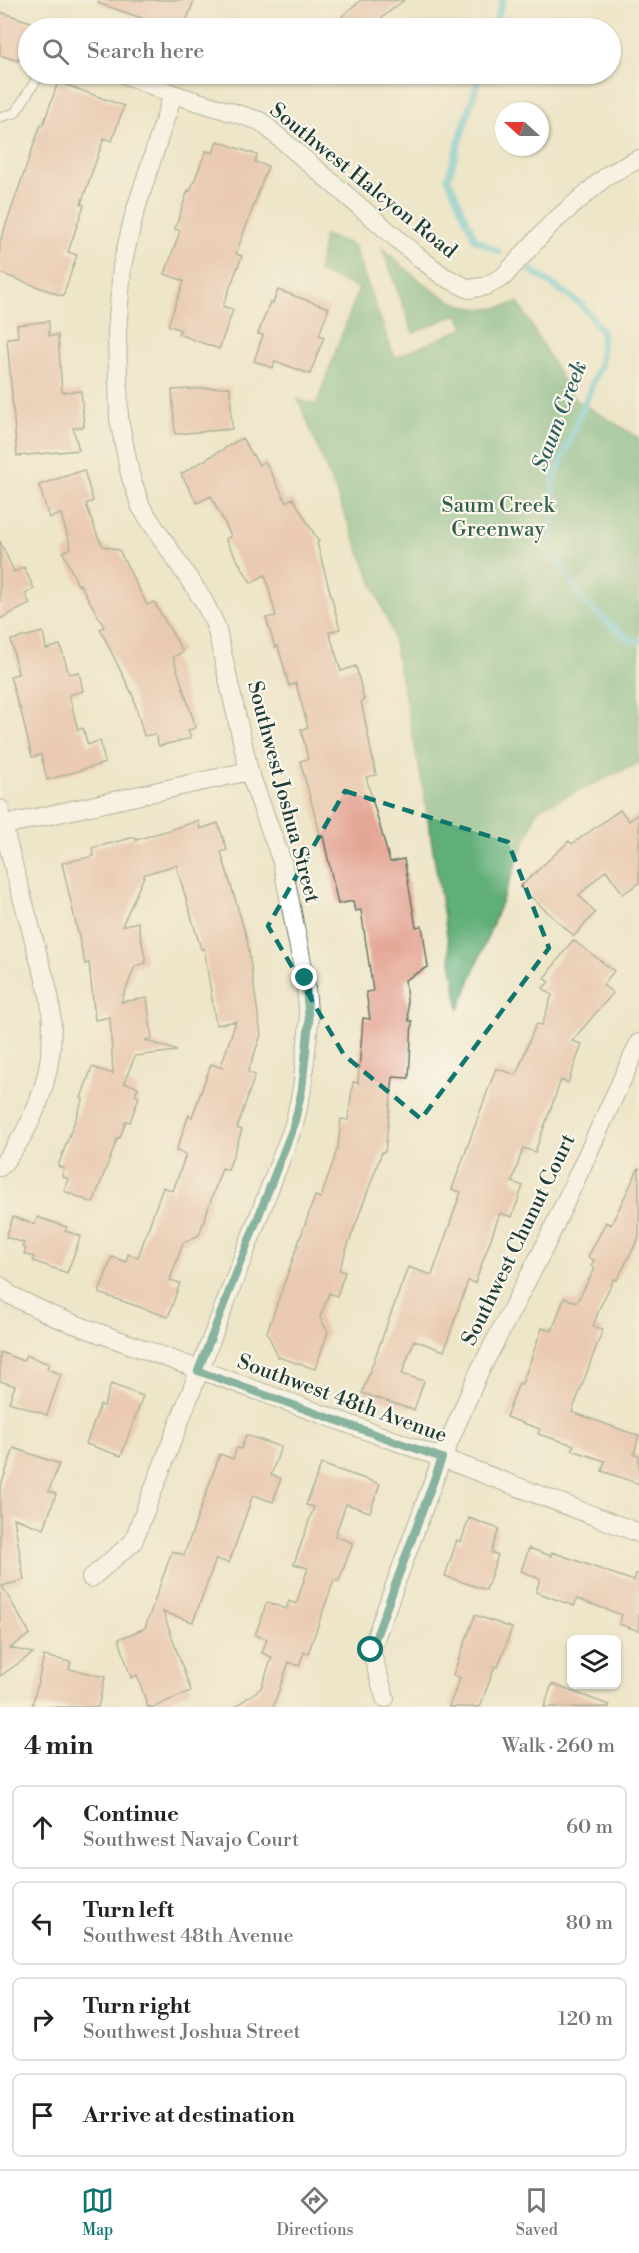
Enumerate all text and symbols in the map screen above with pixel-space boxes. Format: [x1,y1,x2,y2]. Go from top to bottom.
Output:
search box [18,18,621,84]
icon: search [39,35,72,68]
text: Search here [87,38,204,65]
street label: Southwest Halcyon Road [264,97,462,265]
north arrow [495,102,549,156]
water label: Saum Creek [527,357,593,475]
park label: Saum Creek Greenway [442,493,555,543]
street label: Southwest Joshua Street [241,678,325,906]
route end [291,964,317,990]
street label: Southwest Chunut Court [456,1129,582,1350]
street label: Southwest 48th Avenue [234,1349,450,1449]
map controls [567,1635,621,1689]
button: layers [567,1635,621,1689]
route start [357,1636,383,1662]
text: 4 min [24,1730,94,1762]
text: Walk · 260 m [502,1734,615,1759]
text: Continue [83,1801,179,1828]
icon: ahead [26,1811,59,1844]
text: 60 m [566,1815,613,1840]
text: Southwest Navajo Court [83,1828,299,1853]
text: Turn left [83,1897,174,1924]
icon: left [26,1907,59,1940]
text: 80 m [566,1911,613,1936]
text: Southwest 48th Avenue [83,1924,294,1949]
text: Turn right [83,1993,191,2020]
icon: right [26,2003,59,2036]
text: 120 m [558,2007,613,2032]
text: Southwest Joshua Street [83,2020,301,2045]
icon: arrive [26,2099,59,2132]
text: Arrive at destination [83,2102,295,2129]
tab: Map [81,2184,114,2240]
tab: Directions [276,2184,354,2240]
tab: Saved [516,2184,558,2240]

